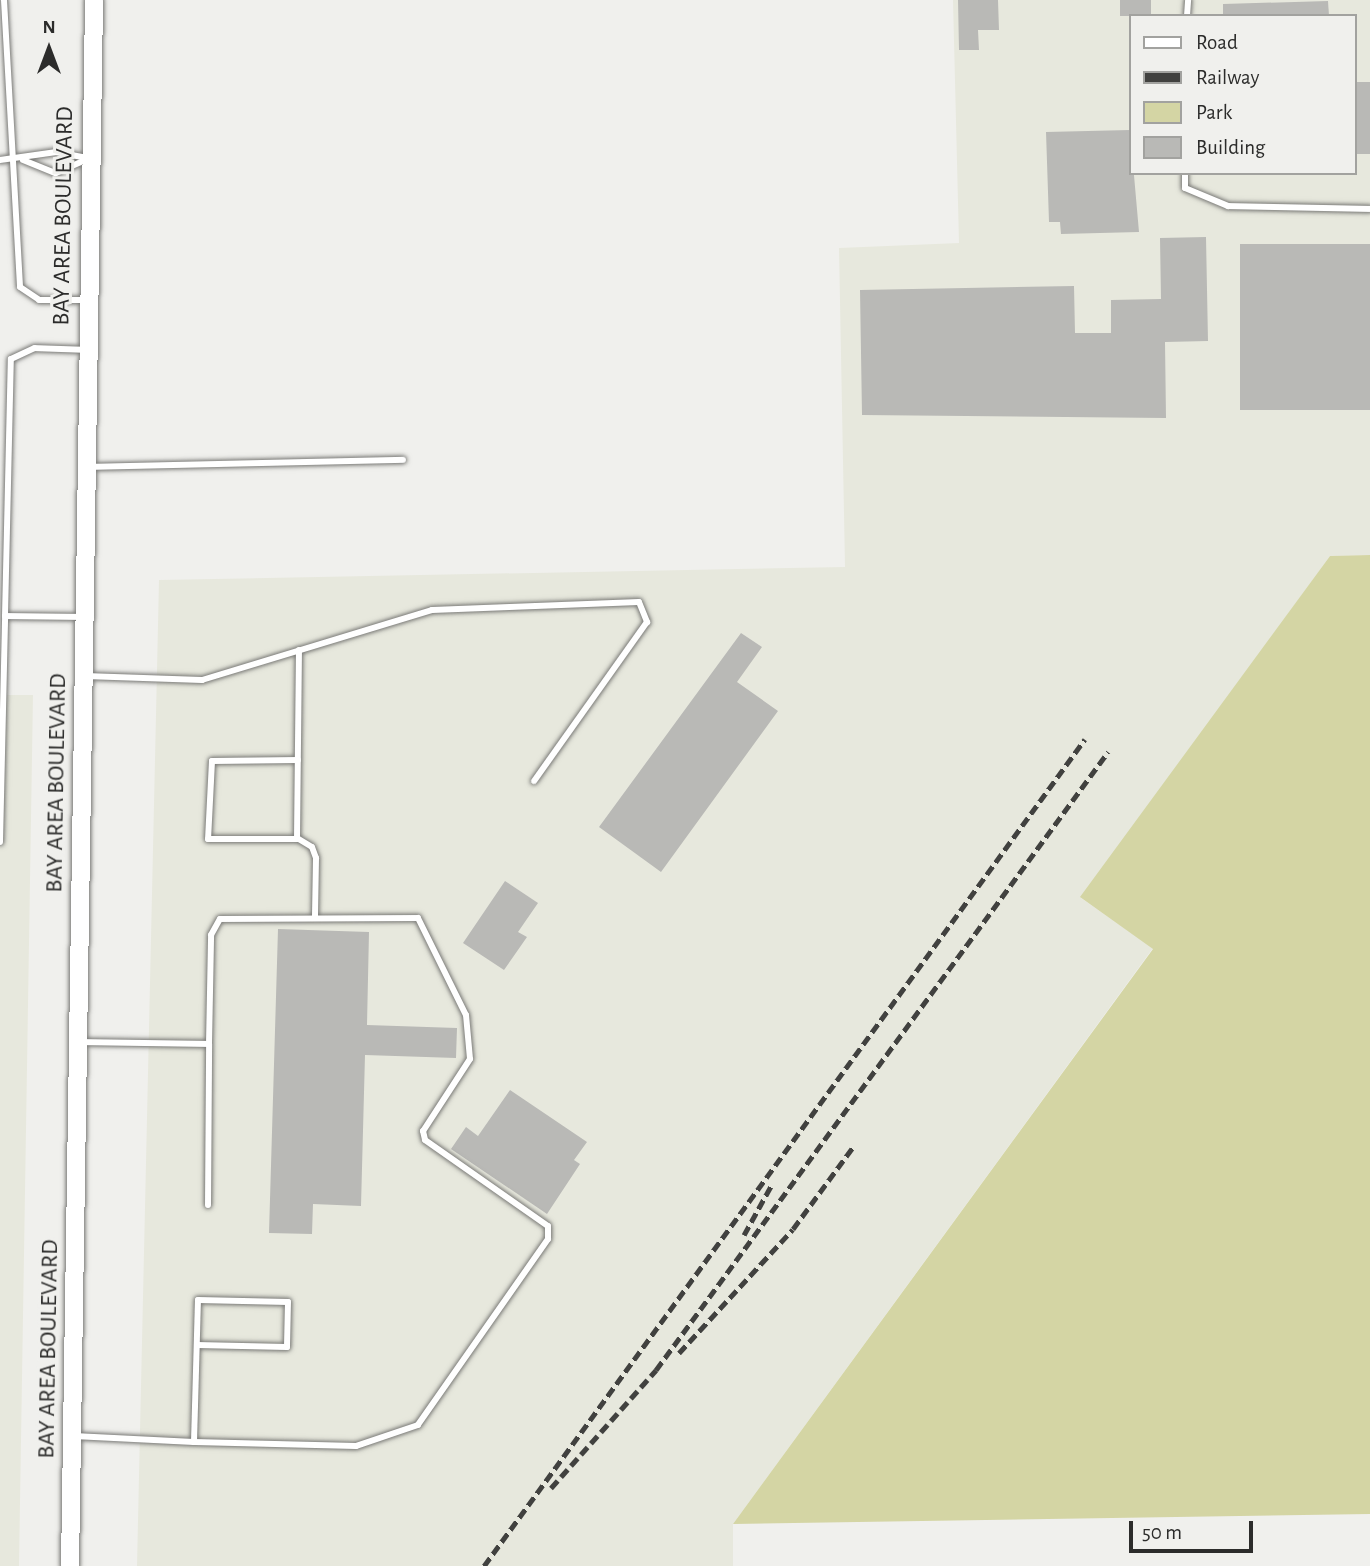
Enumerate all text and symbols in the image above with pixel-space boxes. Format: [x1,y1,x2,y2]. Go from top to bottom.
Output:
north arrow [14,14,84,84]
legend [1128,14,1356,175]
text: N [42,18,56,37]
text: Road [1196,32,1238,53]
text: Railway [1196,67,1259,88]
text: Park [1196,102,1232,123]
street label: BAY AREA BOULEVARD [48,106,80,326]
text: Building [1196,137,1265,158]
street label: BAY AREA BOULEVARD [41,673,73,893]
street label: BAY AREA BOULEVARD [33,1239,65,1459]
scale bar [1132,1506,1256,1550]
text: 50 m [1142,1522,1182,1543]

